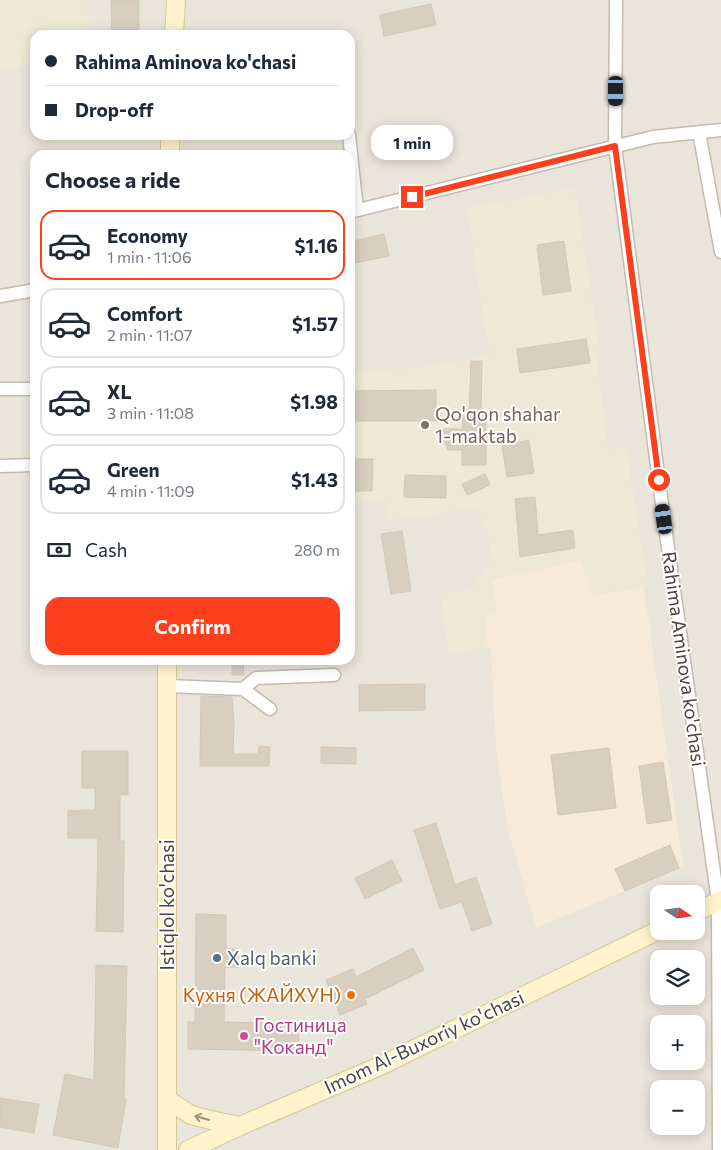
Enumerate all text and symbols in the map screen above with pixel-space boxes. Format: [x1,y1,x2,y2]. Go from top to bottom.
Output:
text: Rahima Aminova ko'chasi [75,50,296,73]
car [608,76,623,106]
text: Drop-off [75,98,154,121]
callout: 1 min [371,124,453,160]
text: 1 min [393,133,431,152]
text: Choose a ride [45,166,180,193]
route end [401,186,423,208]
icon: car [47,223,92,268]
text: Economy [107,224,188,247]
text: $1.16 [295,234,338,257]
text: 1 min · 11:06 [107,247,192,266]
icon: car [47,301,92,346]
text: Comfort [107,302,183,325]
text: $1.57 [292,312,338,335]
text: 2 min · 11:07 [107,325,192,344]
icon: car [47,379,92,424]
text: XL [107,380,132,403]
text: $1.98 [290,390,338,413]
place label: Qo'qon shahar 1-maktab [435,402,561,447]
text: 3 min · 11:08 [107,403,194,422]
marker: Qo'qon shahar 1-maktab [419,419,431,431]
icon: car [47,457,92,502]
text: Green [107,458,159,481]
text: $1.43 [291,468,338,491]
route start [648,469,670,491]
text: 4 min · 11:09 [107,481,194,500]
car [654,503,673,535]
icon: cash [45,536,73,564]
text: Cash [85,538,127,561]
text: 280 m [294,540,340,559]
street label: Rahima Aminova ko'chasi [658,550,711,768]
button: Confirm [45,597,340,655]
street label: Istiqlol ko'chasi [155,839,178,971]
north arrow [650,885,705,940]
map controls [650,885,705,1135]
place label: Xalq banki [227,946,317,969]
button: layers [650,950,705,1005]
marker: Xalq banki [211,952,223,964]
place label: Кухня (ЖАЙХУН) [183,983,341,1006]
street label: Imom Al-Buxoriy ko'chasi [320,985,527,1098]
marker: Кухня (ЖАЙХУН) [345,989,357,1001]
place label: Гостиница "Коканд" [254,1013,346,1058]
button: + [650,1015,705,1070]
marker: Гостиница "Коканд" [238,1030,250,1042]
button: − [650,1080,705,1135]
one-way arrow [194,1112,210,1122]

